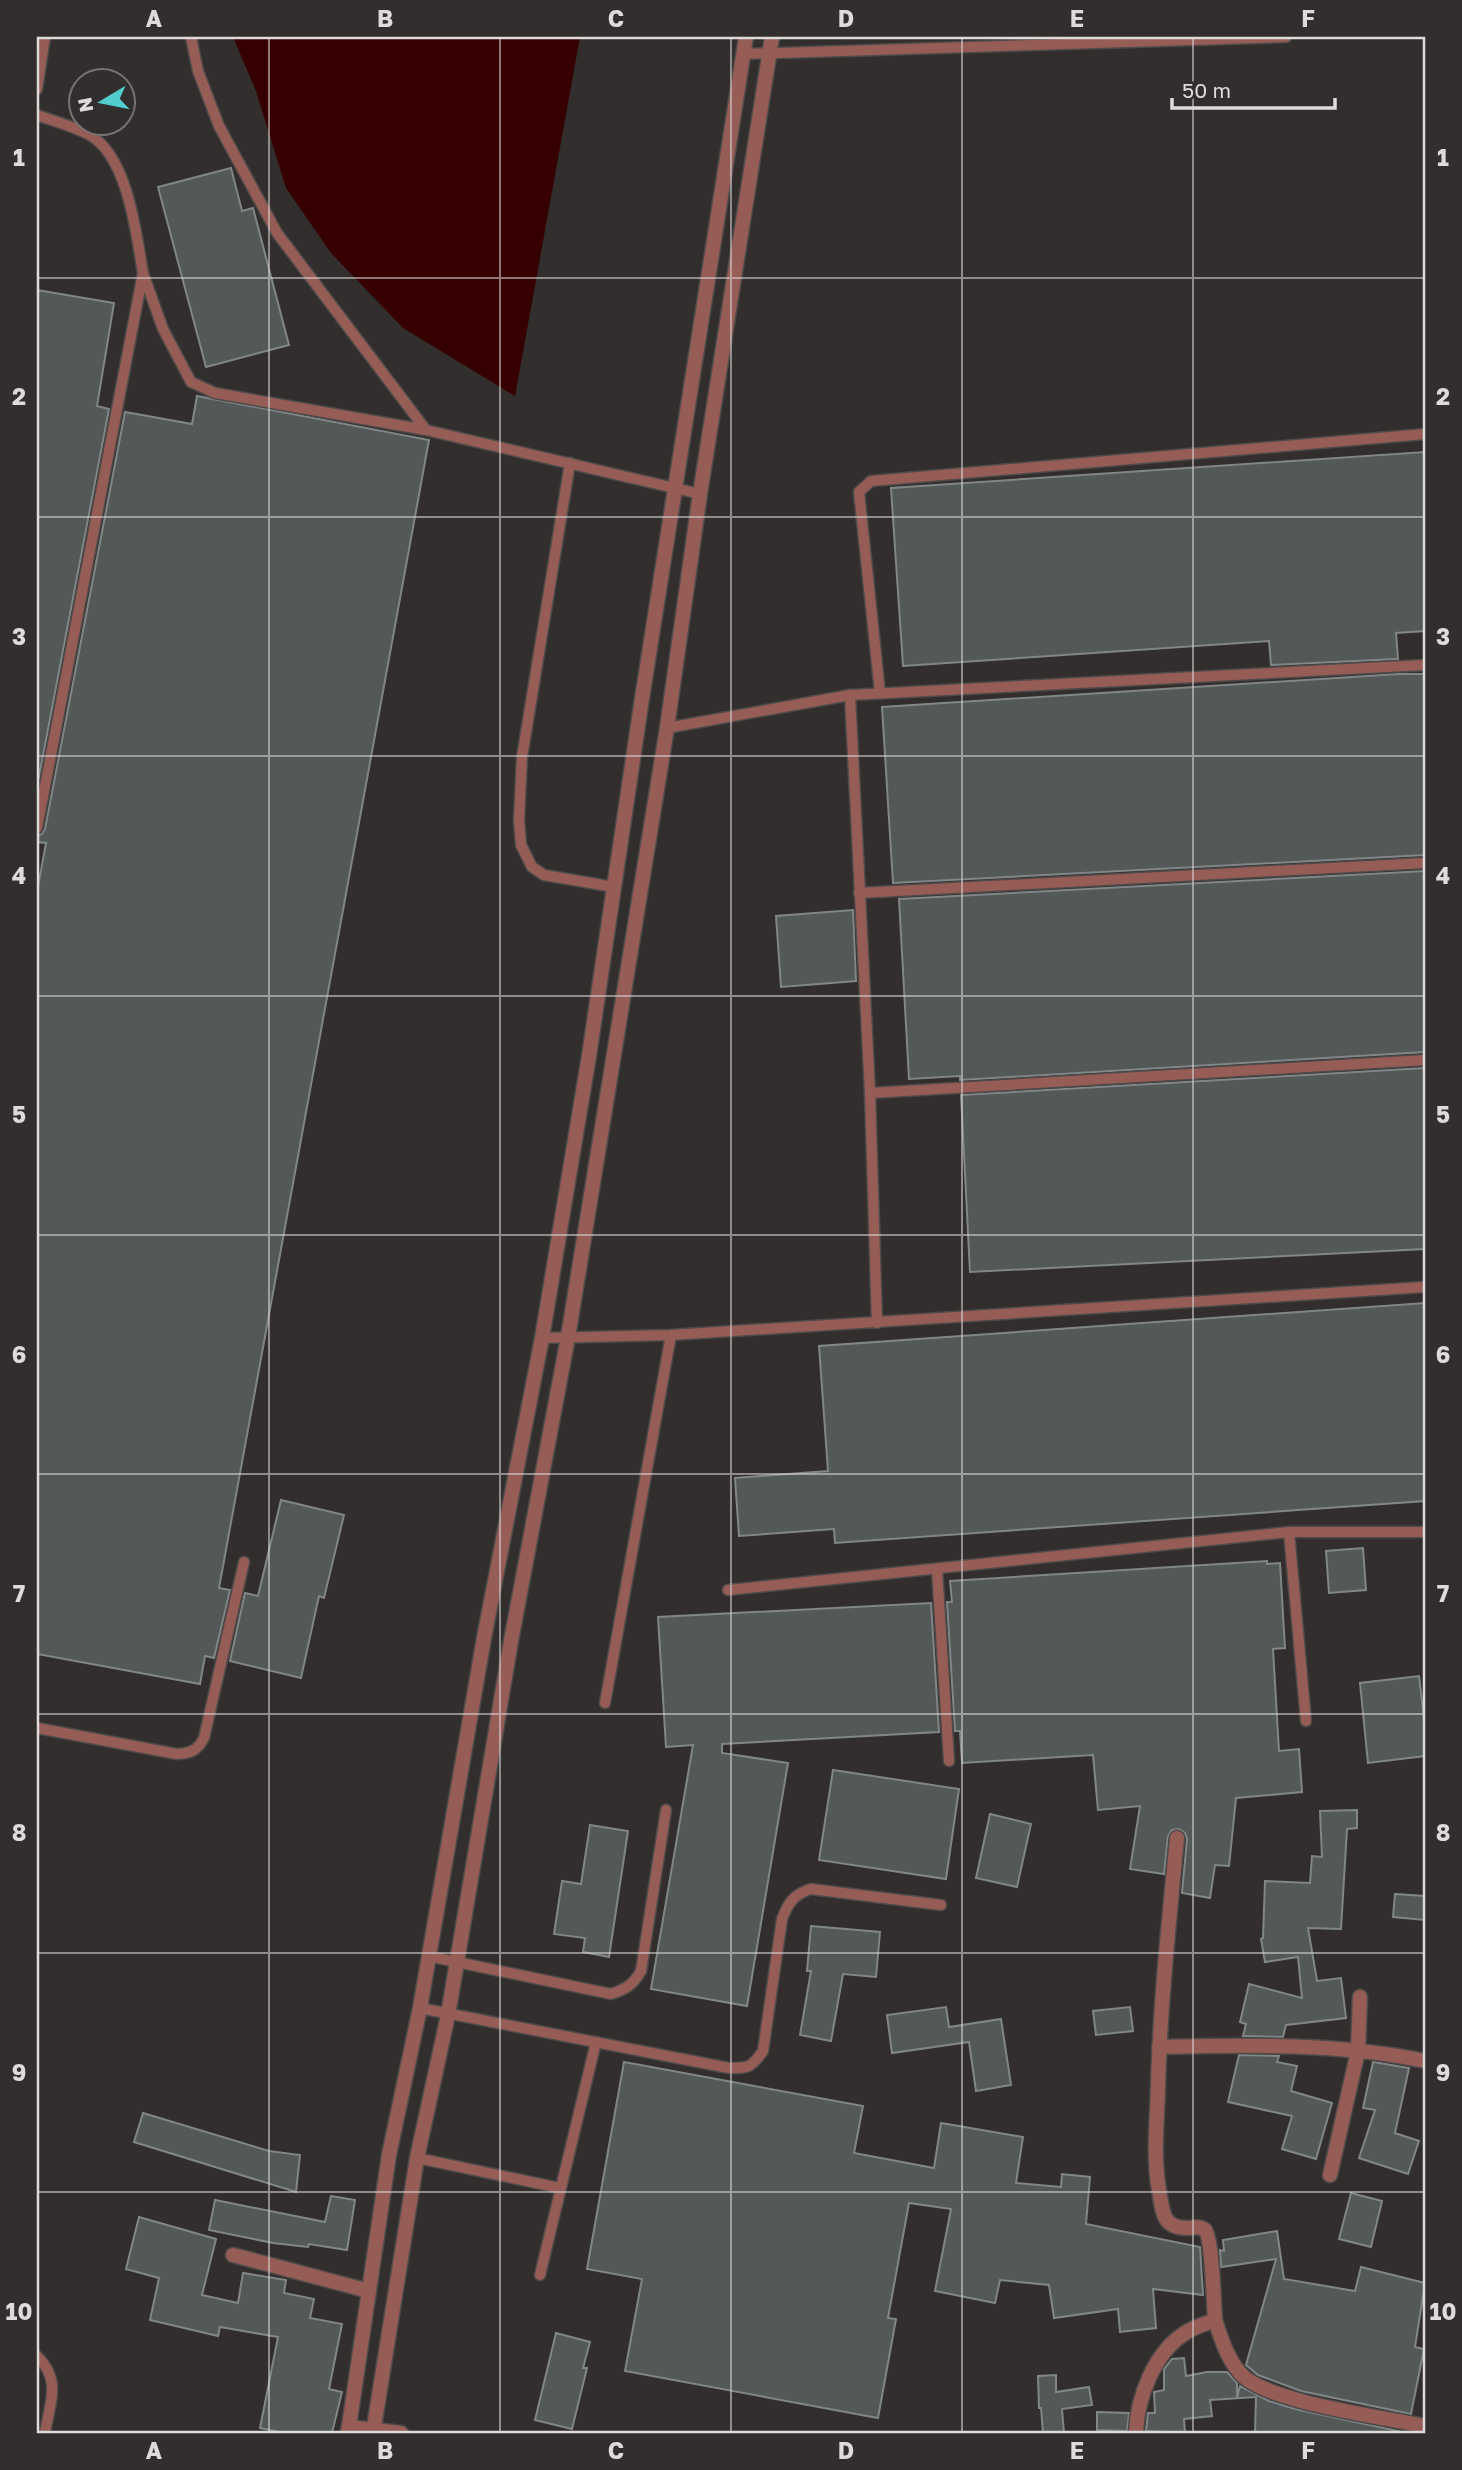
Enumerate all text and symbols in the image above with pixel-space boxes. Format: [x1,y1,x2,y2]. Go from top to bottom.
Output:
text: A [146,4,163,32]
text: B [377,4,393,32]
text: C [608,4,624,32]
text: D [838,4,854,32]
text: E [1070,4,1084,32]
text: F [1301,4,1315,32]
north arrow [66,66,136,136]
scale bar [1172,66,1334,110]
text: 50 m [1182,77,1231,103]
text: N [72,96,97,114]
text: 1 [13,143,25,171]
text: 1 [1437,143,1449,171]
text: 2 [12,382,26,410]
text: 2 [1436,382,1450,410]
text: 3 [12,622,26,650]
text: 3 [1436,622,1450,650]
text: 4 [12,861,26,889]
text: 4 [1436,861,1450,889]
text: 5 [12,1100,26,1128]
text: 5 [1436,1100,1450,1128]
text: 6 [12,1340,26,1368]
text: 6 [1436,1340,1450,1368]
text: 7 [13,1579,25,1607]
text: 7 [1437,1579,1449,1607]
text: 8 [12,1818,26,1846]
text: 8 [1436,1818,1450,1846]
text: 9 [12,2058,26,2086]
text: 9 [1436,2058,1450,2086]
text: 10 [6,2297,32,2325]
text: 10 [1430,2297,1456,2325]
text: A [146,2436,163,2464]
text: B [377,2436,393,2464]
text: C [608,2436,624,2464]
text: D [838,2436,854,2464]
text: E [1070,2436,1084,2464]
text: F [1301,2436,1315,2464]

